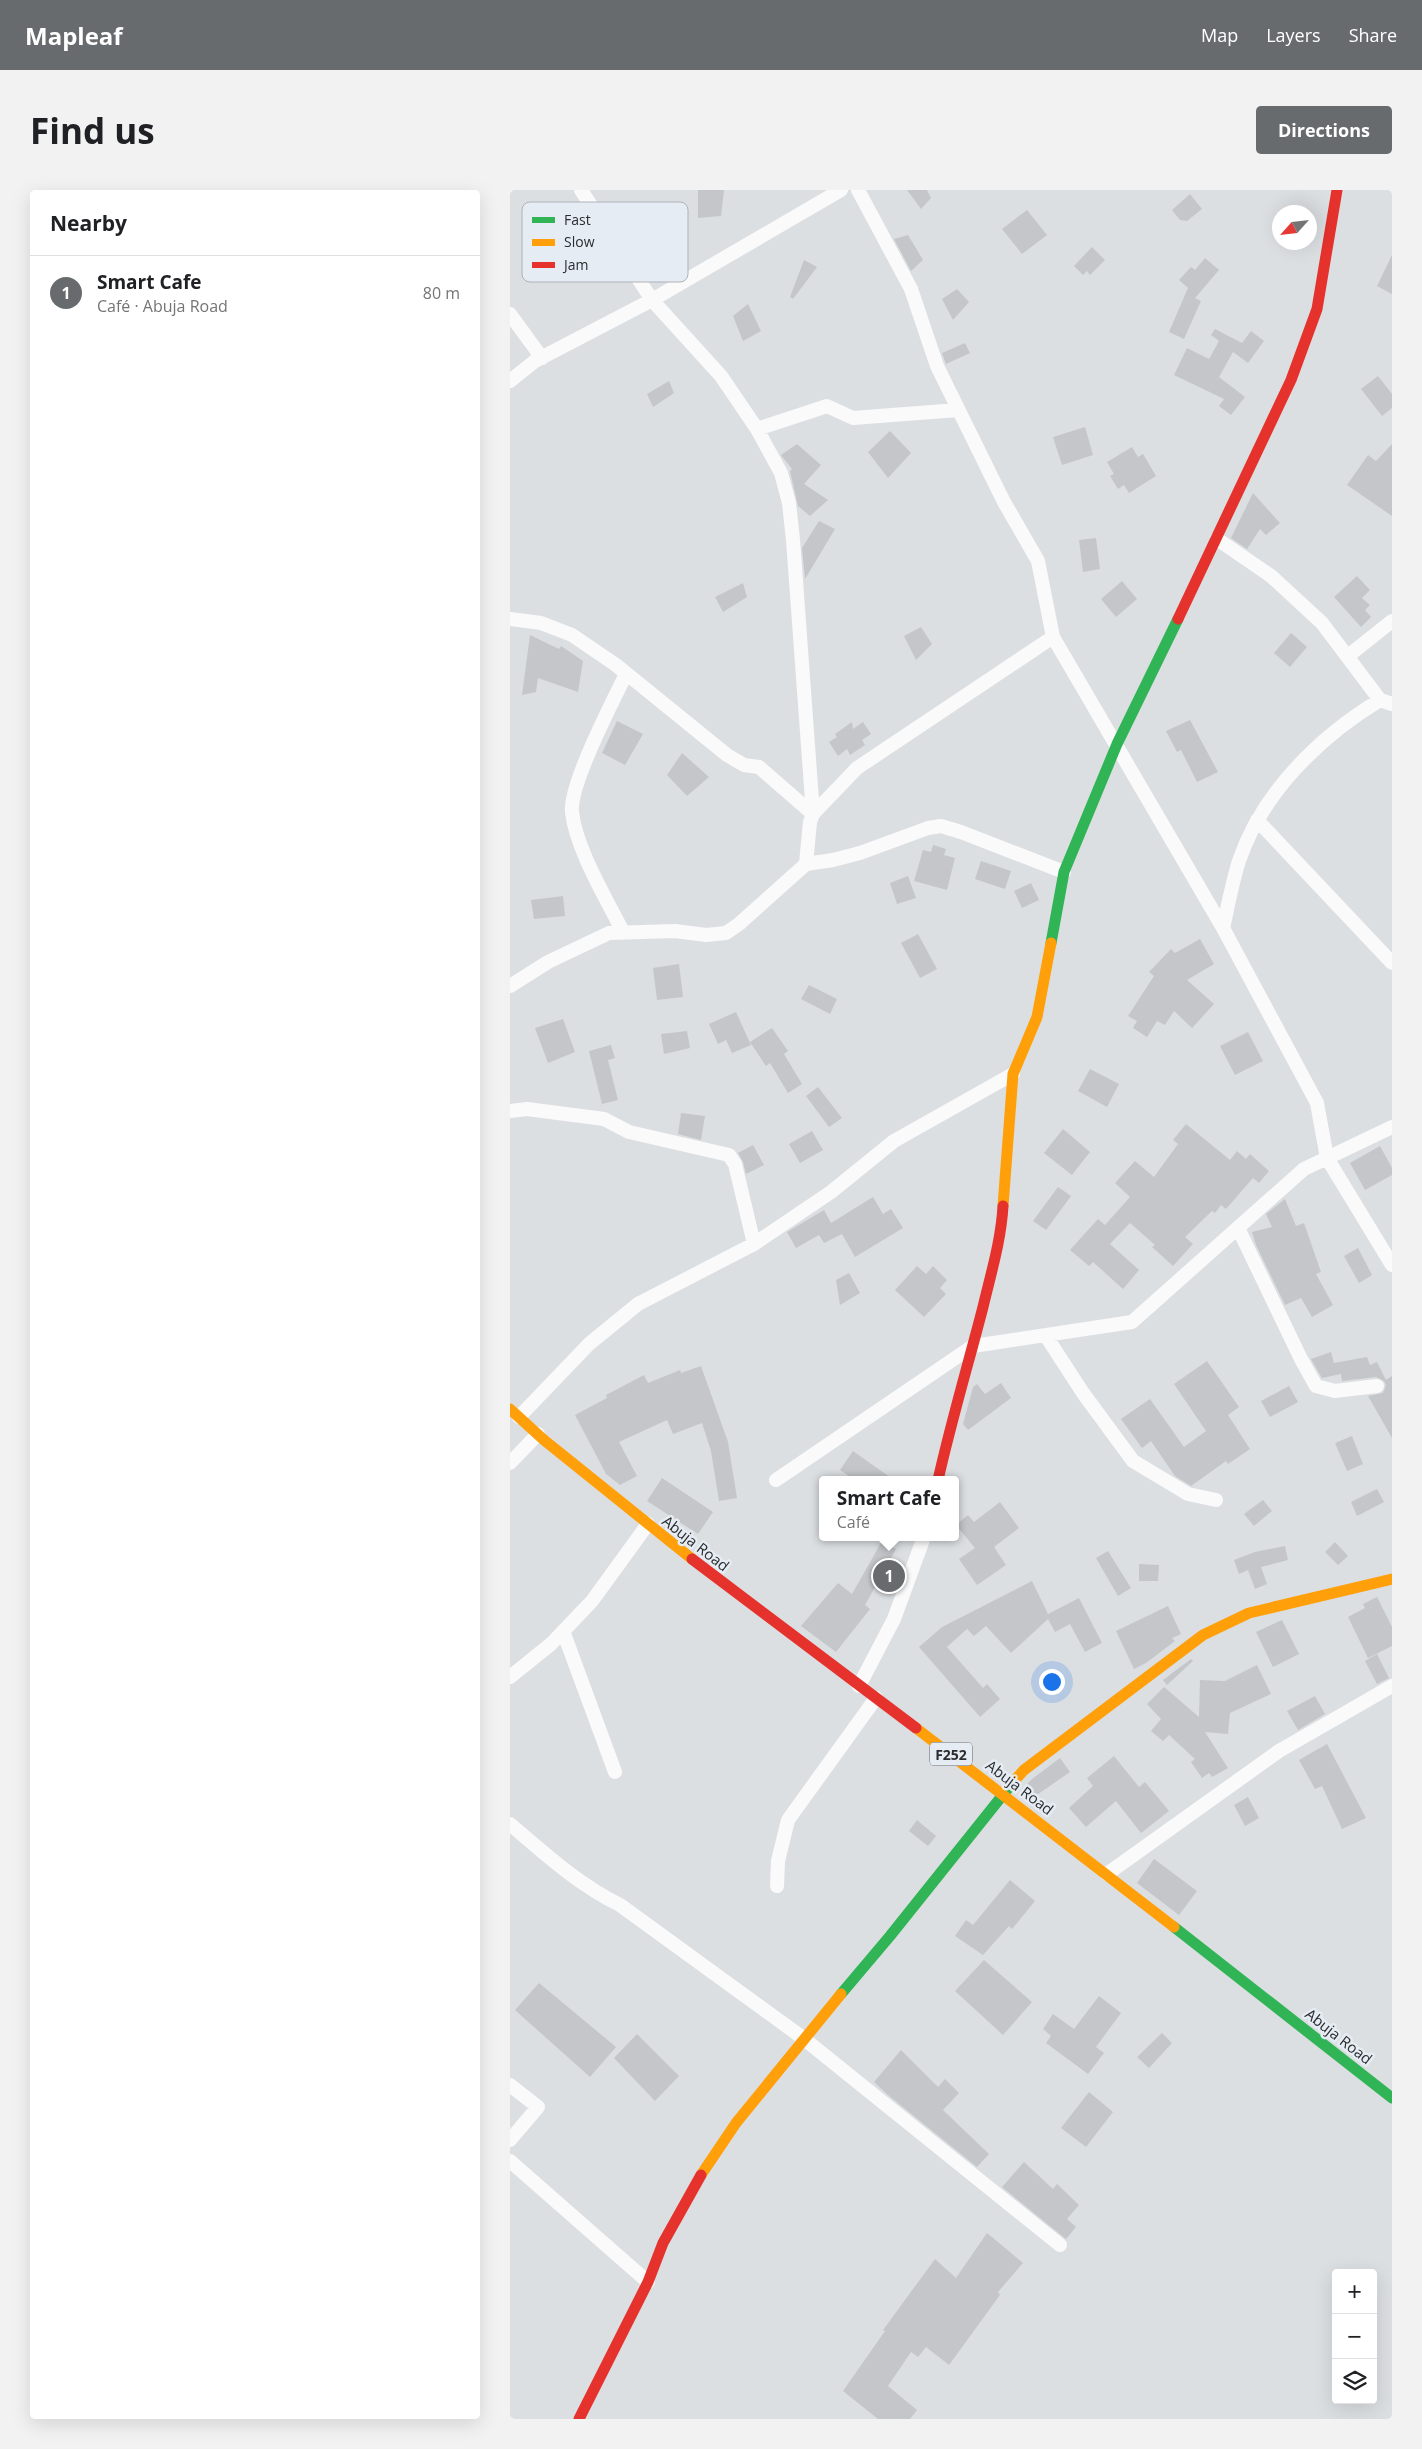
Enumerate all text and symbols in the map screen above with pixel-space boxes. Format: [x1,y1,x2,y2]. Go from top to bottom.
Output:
text: Mapleaf [25,19,123,52]
text: Map [1201,23,1238,47]
text: Layers [1266,23,1321,47]
text: Share [1349,23,1397,47]
button: Directions [1256,106,1392,154]
text: Find us [30,107,155,154]
legend [522,202,688,282]
north arrow [1272,205,1317,250]
text: Nearby [50,209,127,237]
text: Fast [564,210,591,229]
text: Slow [564,232,595,251]
text: Jam [562,255,589,274]
text: Smart Cafe [97,269,202,295]
text: 1 [61,282,71,304]
text: 80 m [423,282,460,304]
text: Café · Abuja Road [97,295,228,317]
popup [819,1476,959,1541]
text: Smart Cafe [837,1485,941,1511]
street label: Abuja Road [658,1511,734,1575]
text: Café [837,1511,870,1533]
pin: 1 [873,1557,905,1595]
your location [1039,1669,1065,1695]
road number: F252 [930,1742,972,1766]
street label: Abuja Road [982,1755,1058,1819]
street label: Abuja Road [1301,2004,1377,2068]
map controls [1332,2269,1377,2404]
button: + [1332,2269,1377,2314]
button: − [1332,2314,1377,2359]
button: layers [1332,2359,1377,2404]

